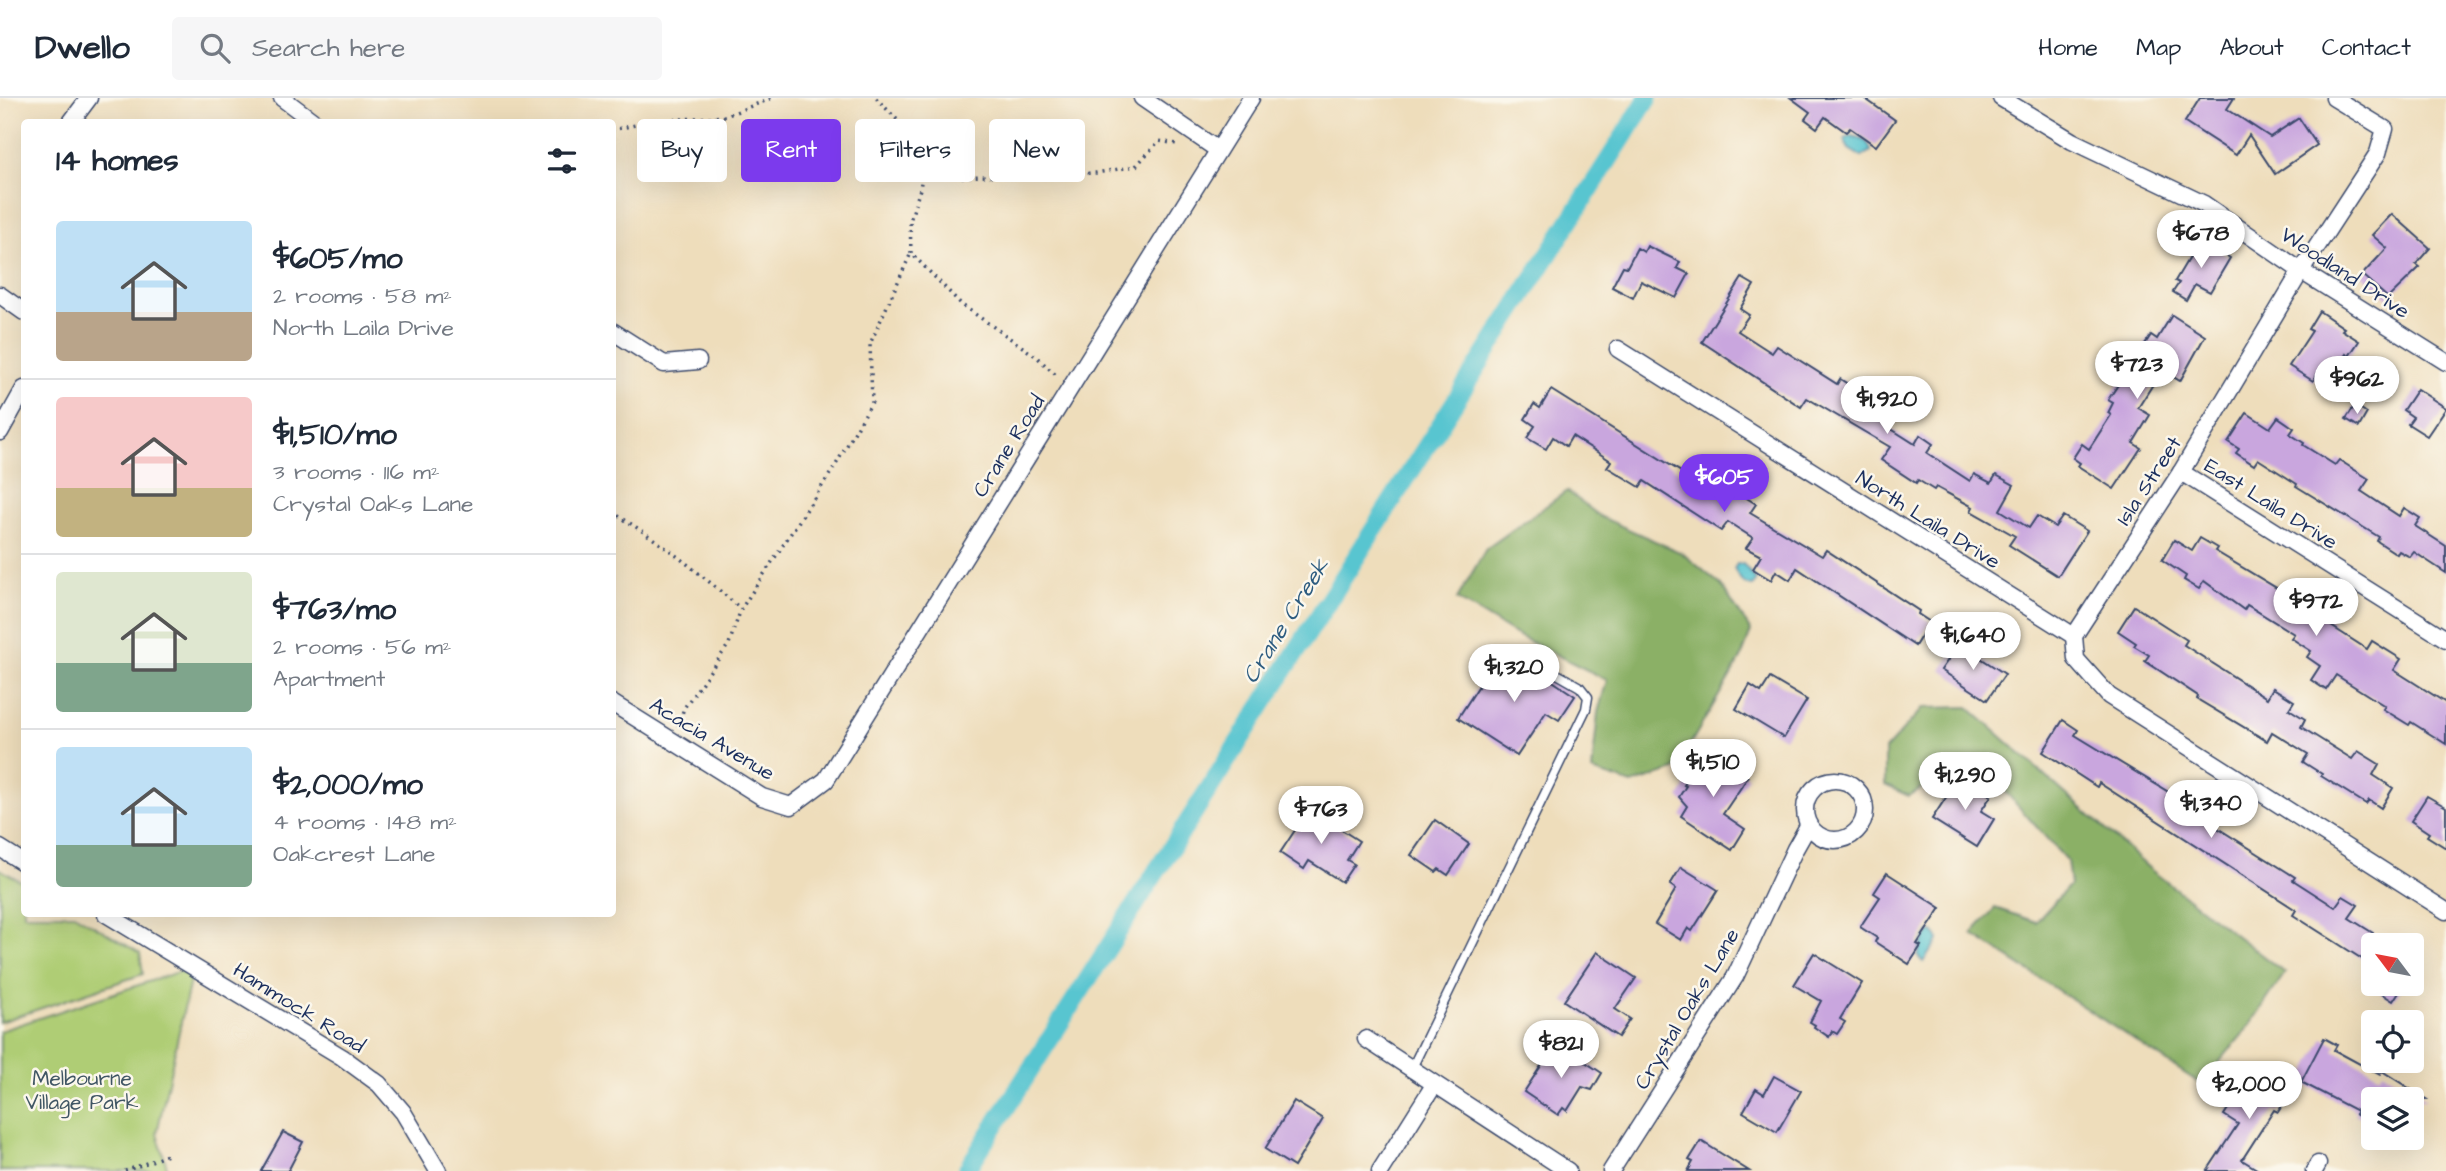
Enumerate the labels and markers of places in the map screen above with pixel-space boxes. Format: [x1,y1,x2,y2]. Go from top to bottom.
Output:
pin: $678 [2160,211,2242,270]
pin: $723 [2096,342,2178,401]
pin: $962 [2316,356,2398,416]
pin: $1,920 [1830,376,1944,436]
pin: $605 [1683,454,1765,514]
pin: $972 [2275,578,2357,638]
pin: $1,640 [1916,612,2030,672]
pin: $1,320 [1457,644,1571,704]
pin: $1,510 [1656,740,1770,799]
pin: $1,290 [1908,752,2022,812]
pin: $1,340 [2154,780,2268,840]
pin: $763 [1280,786,1362,846]
pin: $821 [1520,1020,1602,1080]
pin: $2,000 [2192,1062,2306,1121]

